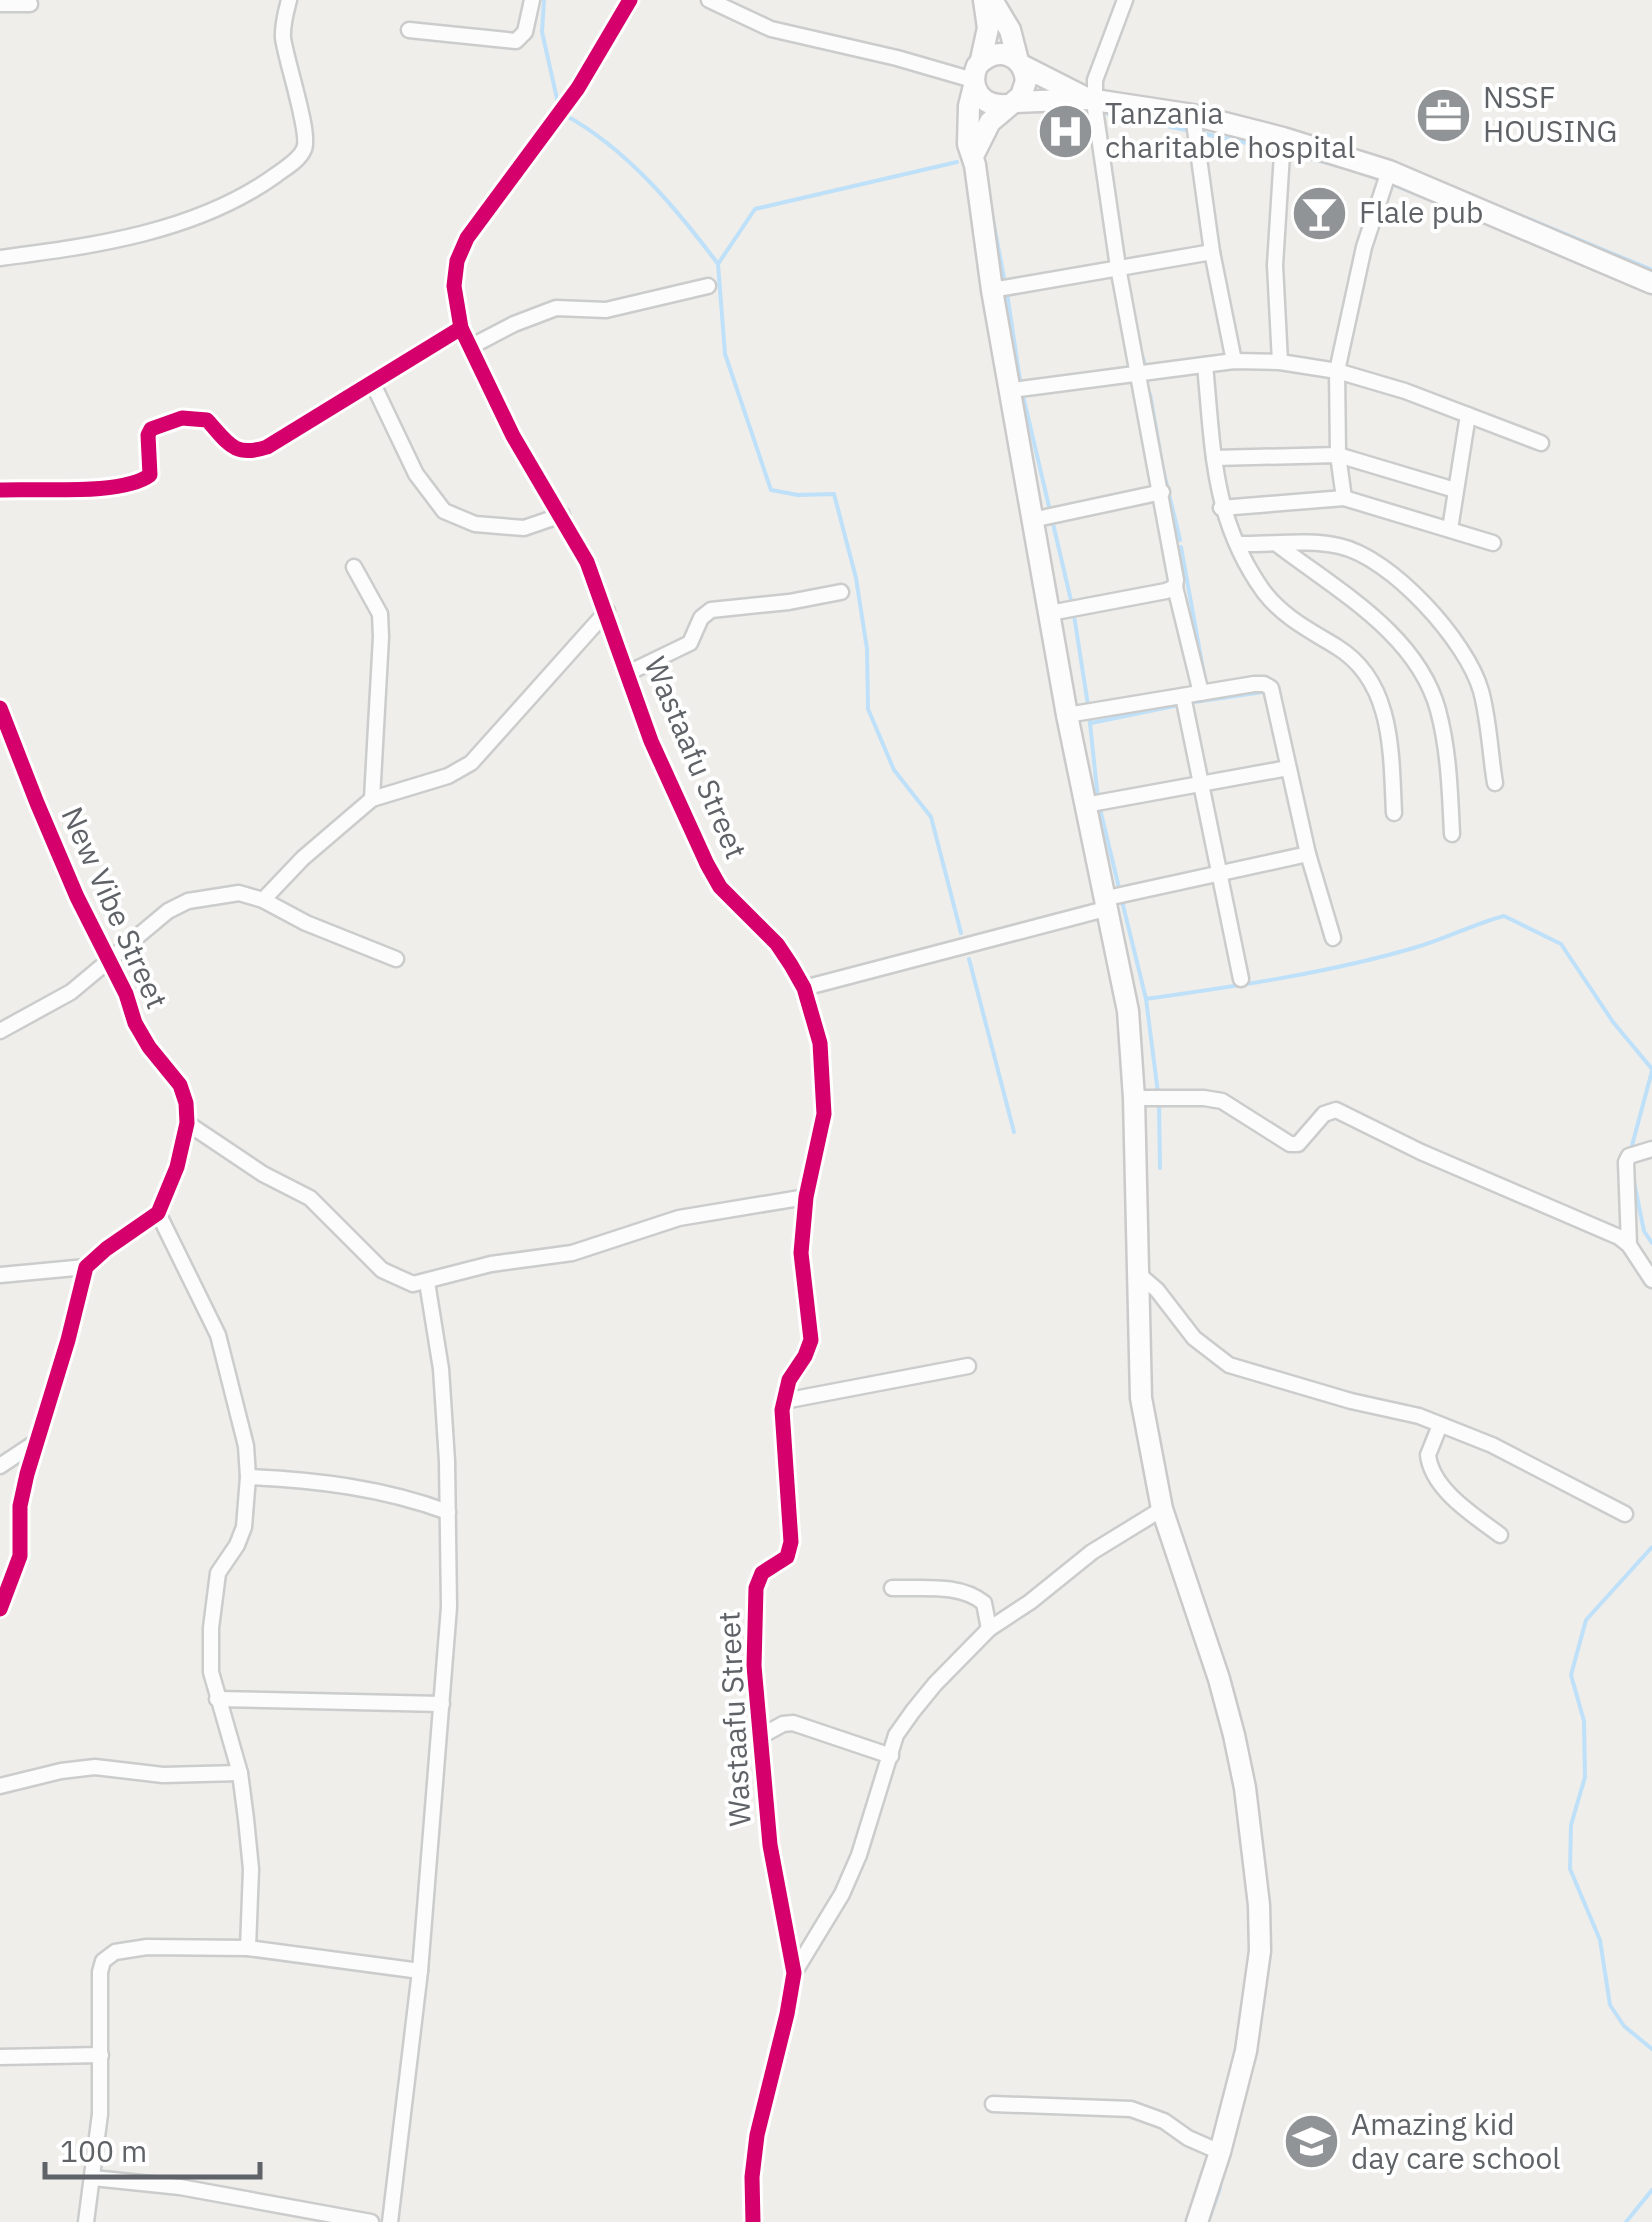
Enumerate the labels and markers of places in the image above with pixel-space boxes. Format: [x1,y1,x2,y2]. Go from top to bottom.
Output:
place label: NSSF HOUSING [1483,77,1617,150]
office icon: NSSF HOUSING [1414,85,1474,145]
place label: Tanzania charitable hospital [1105,93,1355,166]
hospital icon: Tanzania charitable hospital [1036,101,1096,161]
bar icon: Flale pub [1290,183,1350,243]
place label: Flale pub [1359,192,1484,231]
place label: Amazing kid day care school [1351,2104,1560,2177]
school or university icon: Amazing kid day care school [1282,2112,1342,2172]

